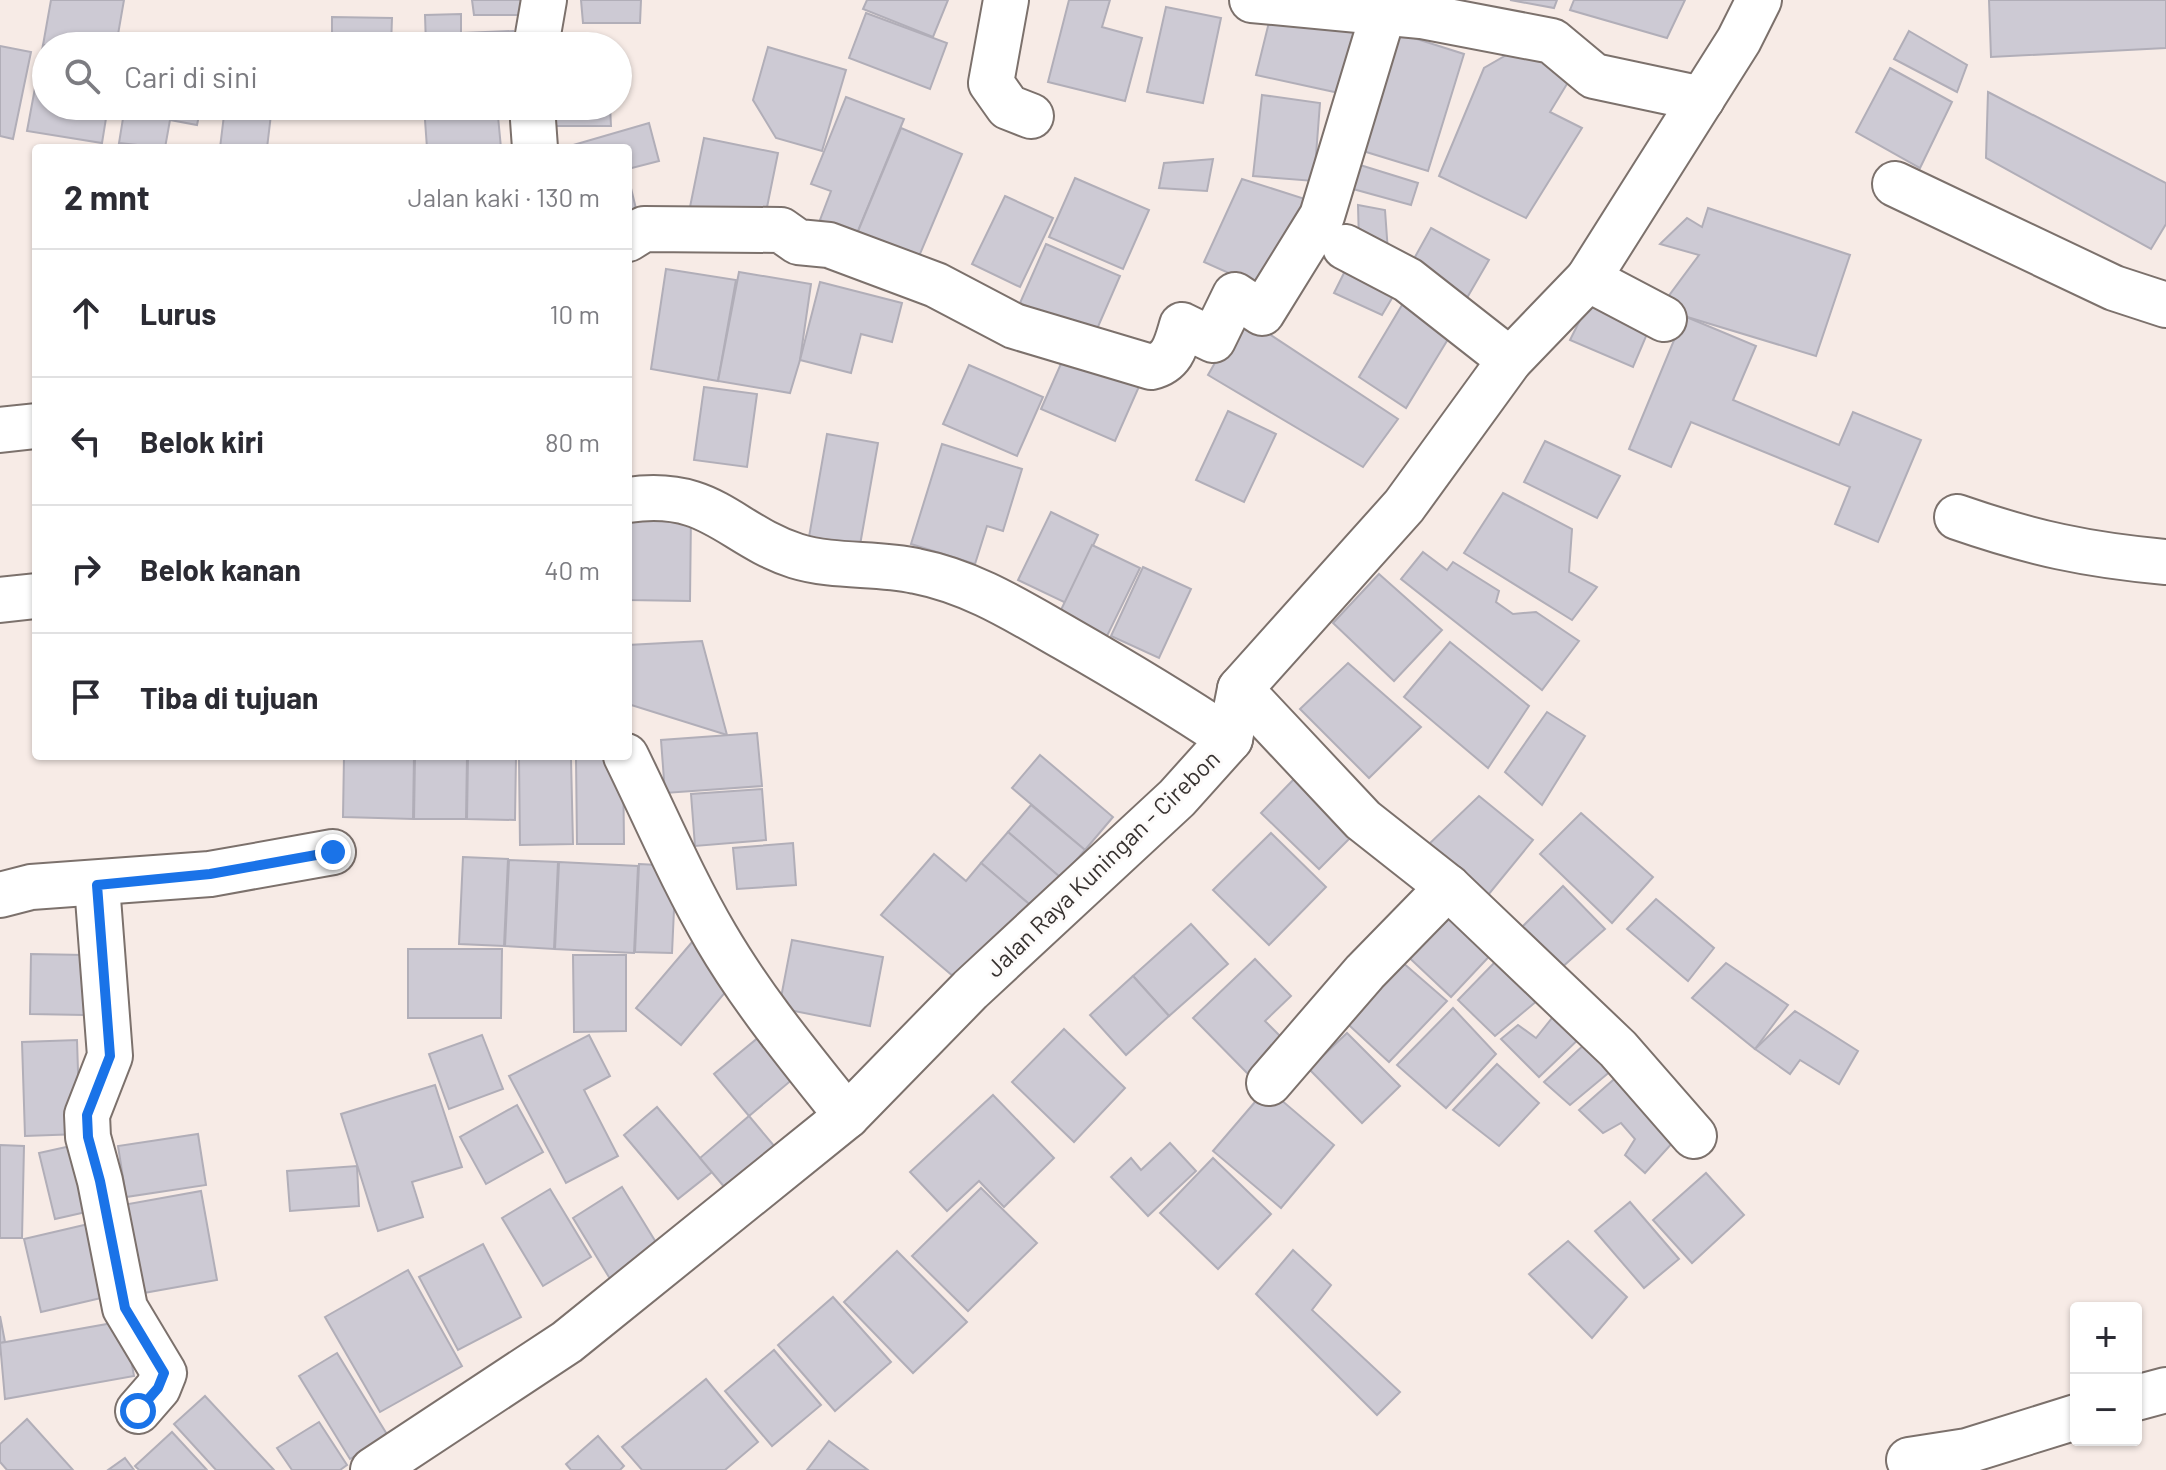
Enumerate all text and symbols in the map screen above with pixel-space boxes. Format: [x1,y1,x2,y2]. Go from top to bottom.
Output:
search box [32,32,632,120]
icon: search [60,54,104,98]
text: Cari di sini [124,58,258,94]
text: 2 mnt [64,176,150,217]
text: Jalan kaki · 130 m [408,181,600,212]
icon: ahead [64,291,108,335]
text: Lurus [140,295,216,331]
text: 10 m [550,298,600,329]
icon: left [64,419,108,463]
text: Belok kiri [140,423,264,459]
text: 80 m [545,426,600,457]
icon: right [64,547,108,591]
text: Belok kanan [140,551,301,587]
text: 40 m [544,554,600,585]
icon: arrive [64,675,108,719]
text: Tiba di tujuan [140,679,318,715]
street label: Jalan Raya Kuningan - Cirebon [979,744,1225,982]
route end [315,834,351,870]
map controls [2070,1302,2142,1446]
button: + [2070,1302,2142,1374]
button: − [2070,1374,2142,1446]
route start [120,1393,156,1429]

